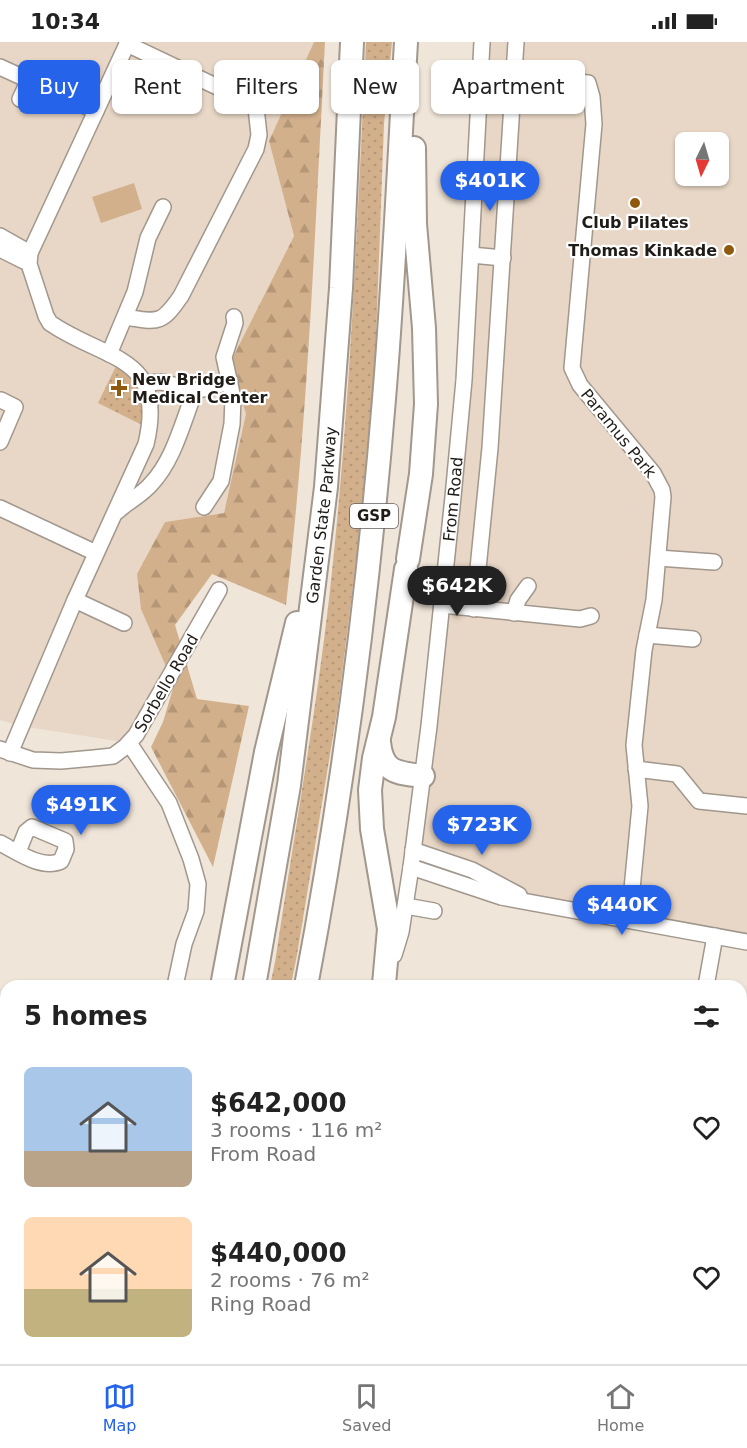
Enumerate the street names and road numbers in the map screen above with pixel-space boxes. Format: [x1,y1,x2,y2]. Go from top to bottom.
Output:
street label: Paramus Park [577,385,661,482]
street label: Garden State Parkway [303,426,341,605]
street label: From Road [439,456,467,542]
road number: GSP [350,504,398,528]
street label: Sorbello Road [131,631,202,736]

